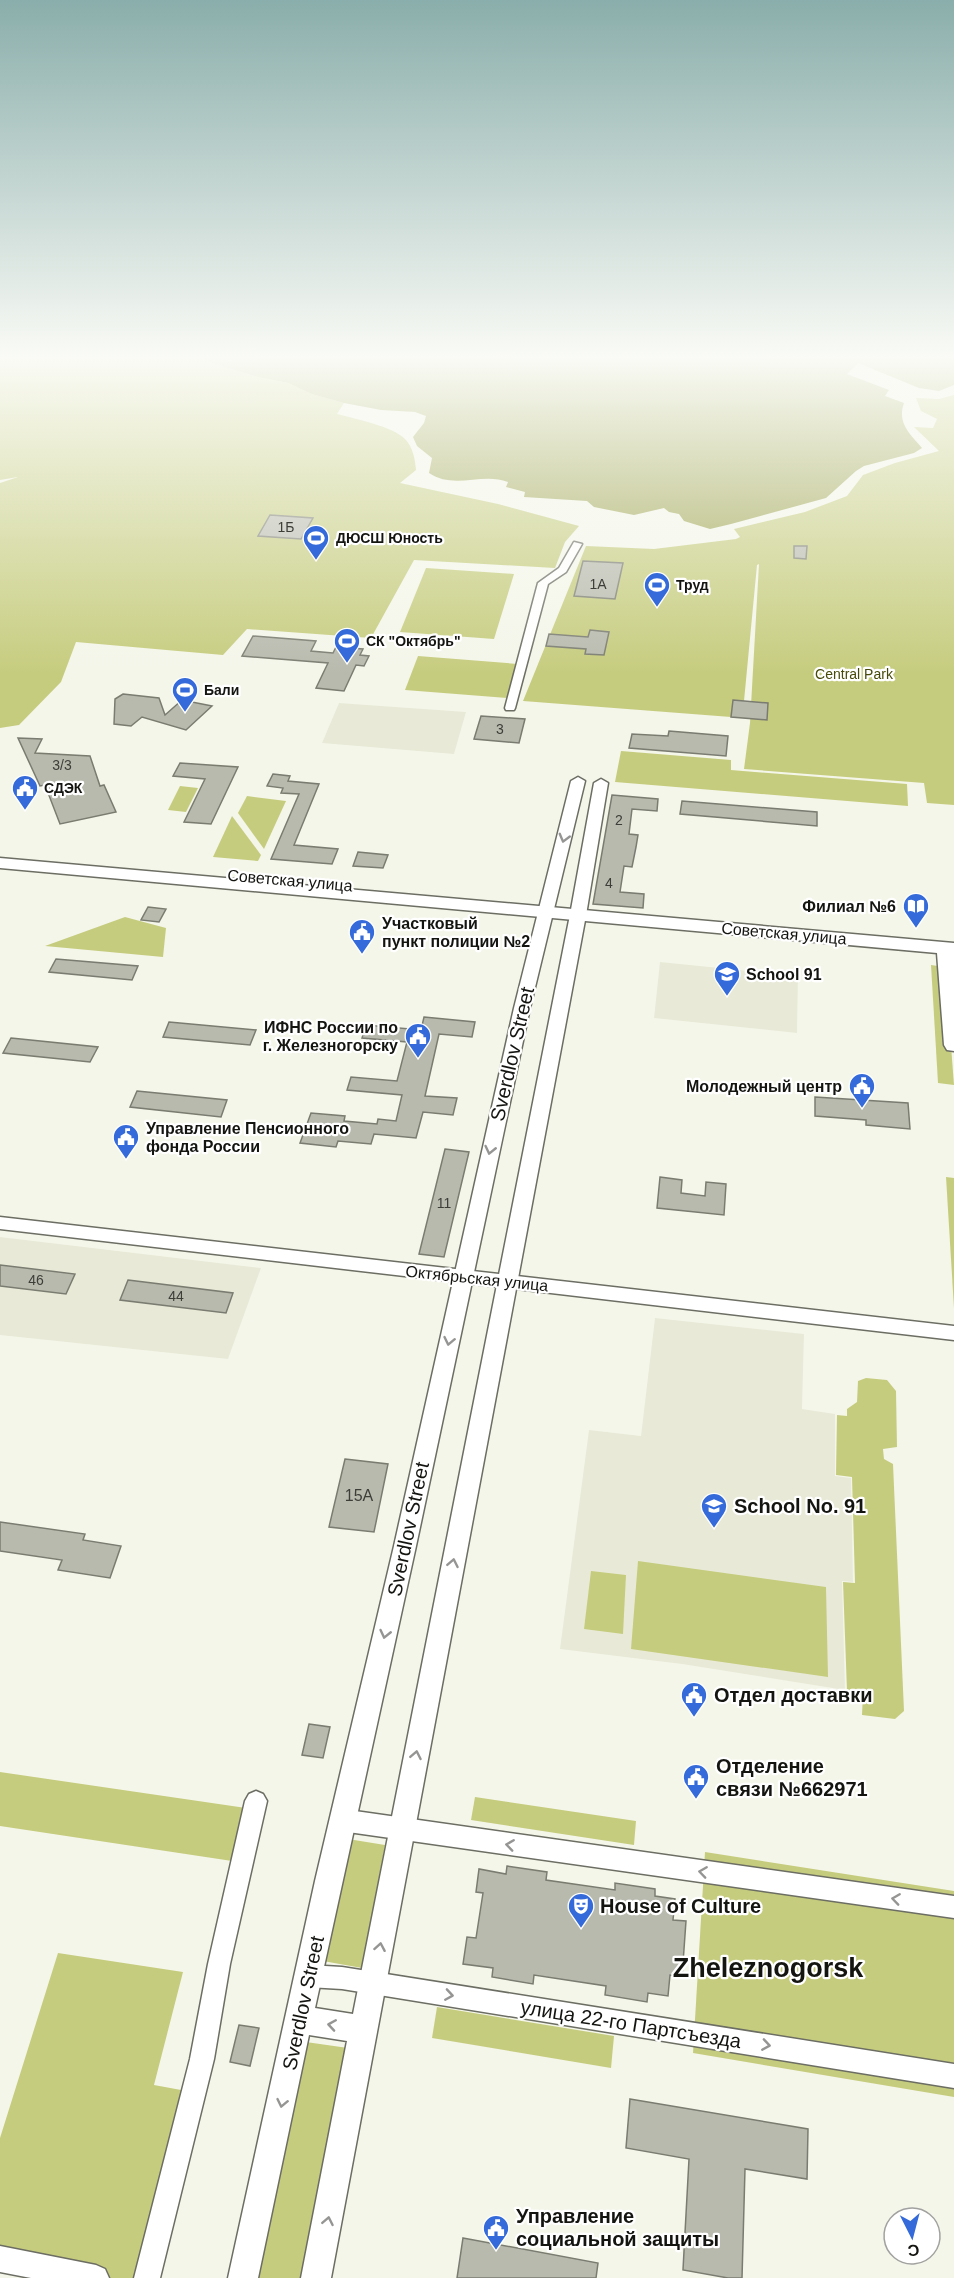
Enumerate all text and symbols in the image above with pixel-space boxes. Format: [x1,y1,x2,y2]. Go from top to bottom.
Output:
house number: 1Б [278,519,294,535]
sports icon: ДЮСШ Юность [301,523,331,561]
place label: ДЮСШ Юность [336,530,443,546]
sports icon: Труд [642,570,672,608]
house number: 1А [589,576,607,592]
place label: Труд [676,577,709,593]
sports icon: СК "Октябрь" [332,626,362,664]
place label: СК "Октябрь" [366,633,461,649]
park label: Central Park [815,666,894,682]
sports icon: Бали [170,675,200,713]
place label: Бали [204,682,239,698]
house number: 3 [496,721,504,737]
house number: 3/3 [52,757,72,773]
public building icon: СДЭК [10,773,40,811]
place label: СДЭК [44,780,83,796]
house number: 2 [615,812,623,828]
one-way arrow [559,833,572,843]
street label: Советская улица [227,867,353,894]
house number: 4 [605,875,613,891]
library icon: Филиал №6 [901,891,931,929]
place label: Филиал №6 [802,898,896,915]
place label: Участковый пункт полиции №2 [382,915,530,950]
public building icon: Участковый пункт полиции №2 [347,917,377,955]
street label: Советская улица [721,920,847,947]
school or university icon: School 91 [712,959,742,997]
place label: School 91 [746,966,822,983]
street label: Sverdlov Street [486,984,538,1123]
place label: ИФНС России по г. Железногорску [263,1019,398,1054]
public building icon: ИФНС России по г. Железногорску [403,1021,433,1059]
public building icon: Молодежный центр [847,1071,877,1109]
place label: Молодежный центр [686,1078,842,1095]
place label: Управление Пенсионного фонда России [146,1120,349,1155]
public building icon: Управление Пенсионного фонда России [111,1122,141,1160]
one-way arrow [485,1145,498,1155]
house number: 11 [437,1195,451,1211]
street label: Октябрьская улица [405,1263,549,1294]
house number: 46 [28,1272,44,1288]
house number: 44 [168,1288,184,1304]
one-way arrow [443,1335,456,1345]
street label: Sverdlov Street [383,1459,433,1598]
house number: 15А [345,1487,374,1504]
school or university icon: School No. 91 [699,1491,729,1529]
place label: School No. 91 [734,1495,866,1517]
one-way arrow [446,1559,459,1569]
one-way arrow [379,1629,392,1639]
public building icon: Отдел доставки [679,1680,709,1718]
place label: Отдел доставки [714,1684,872,1706]
one-way arrow [409,1750,422,1760]
place label: Отделение связи №662971 [716,1755,868,1800]
public building icon: Отделение связи №662971 [681,1762,711,1800]
one-way arrow [505,1839,515,1851]
one-way arrow [698,1866,708,1879]
theatre icon: House of Culture [566,1891,596,1929]
one-way arrow [891,1894,901,1906]
place label: House of Culture [600,1895,761,1917]
street label: Sverdlov Street [278,1933,328,2072]
one-way arrow [374,1942,386,1951]
district label: Zheleznogorsk [673,1953,864,1983]
one-way arrow [444,1989,454,2001]
street label: улица 22-го Партсъезда [519,1996,744,2052]
one-way arrow [328,2019,338,2032]
one-way arrow [762,2039,771,2051]
one-way arrow [276,2097,289,2107]
place label: Управление социальной защиты [516,2205,719,2250]
north arrow [882,2206,942,2266]
public building icon: Управление социальной защиты [481,2213,511,2251]
one-way arrow [321,2216,334,2226]
text: С [906,2241,920,2260]

